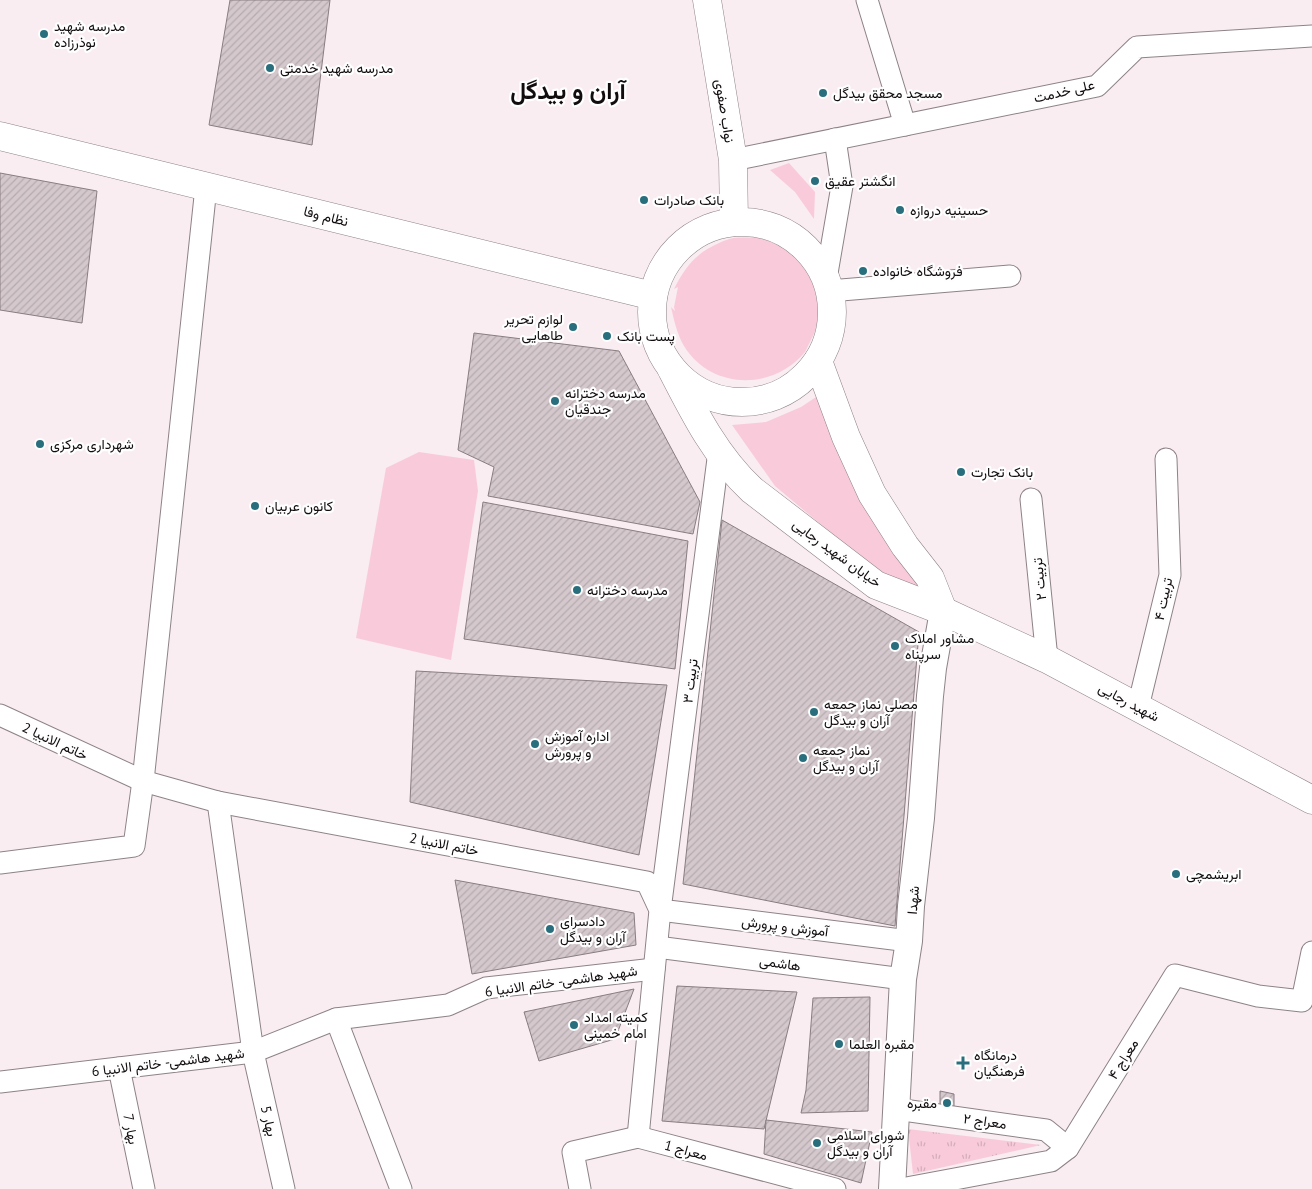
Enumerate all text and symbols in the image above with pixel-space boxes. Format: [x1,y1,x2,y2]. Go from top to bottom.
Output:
place label: مدرسه شهید نوذرزاده [54,17,125,51]
marker: مدرسه شهید نوذرزاده [38,28,50,40]
place label: مدرسه شهید خدمتی [280,59,393,77]
marker: مدرسه شهید خدمتی [264,62,276,74]
district label: آران و بیدگل [510,75,628,106]
street label: علی خدمت [1032,75,1096,107]
street label: نواب صفوی [711,78,739,144]
place label: مسجد محقق بیدگل [833,84,942,102]
marker: مسجد محقق بیدگل [817,87,829,99]
place label: انگشتر عقیق [825,172,896,190]
marker: انگشتر عقیق [809,175,821,187]
place label: بانک صادرات [654,191,724,209]
marker: بانک صادرات [638,194,650,206]
place label: حسینیه دروازه [910,201,988,219]
street label: نظام وفا [302,202,350,230]
marker: حسینیه دروازه [894,204,906,216]
place label: فروشگاه خانواده [873,262,963,280]
marker: فروشگاه خانواده [857,265,869,277]
place label: لوازم تحریر طاهایی [503,310,563,344]
marker: لوازم تحریر طاهایی [567,321,579,333]
place label: پست بانک [617,327,675,346]
marker: پست بانک [601,330,613,342]
place label: مدرسه دخترانه جندقیان [565,384,646,418]
marker: مدرسه دخترانه جندقیان [549,395,561,407]
place label: شهرداری مرکزی [50,435,134,453]
marker: شهرداری مرکزی [34,438,46,450]
place label: بانک تجارت [971,463,1033,481]
marker: بانک تجارت [955,466,967,478]
place label: کانون عربیان [265,497,333,515]
marker: کانون عربیان [249,500,261,512]
street label: خیابان شهید رجایی [789,515,885,591]
street label: تربیت ۲ [1028,557,1050,601]
street label: تربیت ۴ [1150,576,1176,622]
place label: مدرسه دخترانه [587,581,668,599]
marker: مدرسه دخترانه [571,584,583,596]
place label: مشاور املاک سرپناه [905,629,974,664]
marker: مشاور املاک سرپناه [889,640,901,652]
street label: تربیت ۳ [678,658,702,704]
street label: شهید رجایی [1095,678,1163,726]
place label: مصلی نماز جمعه آران و بیدگل [824,695,918,729]
marker: مصلی نماز جمعه آران و بیدگل [808,706,820,718]
street label: خاتم الانبیا 2 [19,718,91,764]
place label: اداره آموزش و پرورش [545,727,609,762]
marker: اداره آموزش و پرورش [529,738,541,750]
place label: نماز جمعه آران و بیدگل [813,741,880,775]
marker: نماز جمعه آران و بیدگل [797,752,809,764]
street label: خاتم الانبیا 2 [408,828,480,860]
place label: ابریشمچی [1186,865,1242,884]
marker: ابریشمچی [1170,868,1182,880]
street label: شهدا [903,885,923,915]
place label: دادسرای آران و بیدگل [560,912,627,946]
street label: آموزش و پرورش [740,912,831,941]
marker: دادسرای آران و بیدگل [544,923,556,935]
street label: هاشمی [758,951,802,975]
street label: شهید هاشمی- خاتم الانبیا 6 [484,961,638,1001]
place label: کمیته امداد امام خمینی [584,1008,648,1042]
marker: کمیته امداد امام خمینی [568,1019,580,1031]
place label: مقبره العلما [849,1035,914,1053]
street label: معراج ۴ [1104,1035,1144,1084]
marker: مقبره العلما [833,1038,845,1050]
street label: شهید هاشمی- خاتم الانبیا 6 [91,1044,245,1080]
place label: درمانگاه فرهنگیان [974,1046,1025,1080]
marker: درمانگاه فرهنگیان [956,1056,970,1070]
place label: مقبره [907,1094,937,1112]
marker: مقبره [941,1097,953,1109]
street label: بهار 5 [257,1104,281,1138]
street label: معراج ۲ [962,1109,1008,1135]
street label: بهار 7 [119,1112,143,1146]
place label: شورای اسلامی آران و بیدگل [827,1126,905,1160]
street label: معراج 1 [662,1136,710,1166]
marker: شورای اسلامی آران و بیدگل [811,1137,823,1149]

